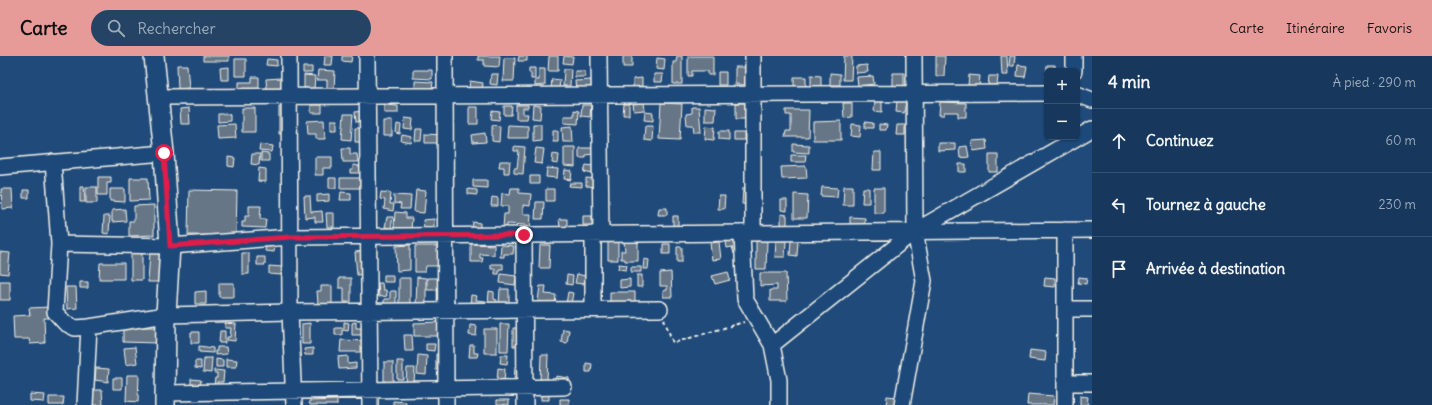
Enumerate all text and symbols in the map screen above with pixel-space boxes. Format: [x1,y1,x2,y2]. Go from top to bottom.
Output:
search box [91,10,371,46]
text: Carte [20,16,67,40]
icon: search [105,17,127,39]
text: Rechercher [137,19,216,38]
text: Carte [1229,19,1264,37]
text: Itinéraire [1286,19,1345,37]
text: Favoris [1367,19,1412,37]
map controls [1044,68,1080,140]
button: + [1044,68,1080,104]
text: 4 min [1108,71,1150,93]
text: À pied · 290 m [1333,74,1416,91]
button: − [1044,104,1080,140]
icon: ahead [1108,130,1130,152]
text: Continuez [1146,131,1214,150]
text: 60 m [1385,132,1416,149]
route start [155,144,173,162]
icon: left [1108,194,1130,216]
text: Tournez à gauche [1146,195,1266,214]
text: 230 m [1378,196,1416,213]
route end [515,226,533,244]
icon: arrive [1108,258,1130,280]
text: Arrivée à destination [1146,259,1285,278]

